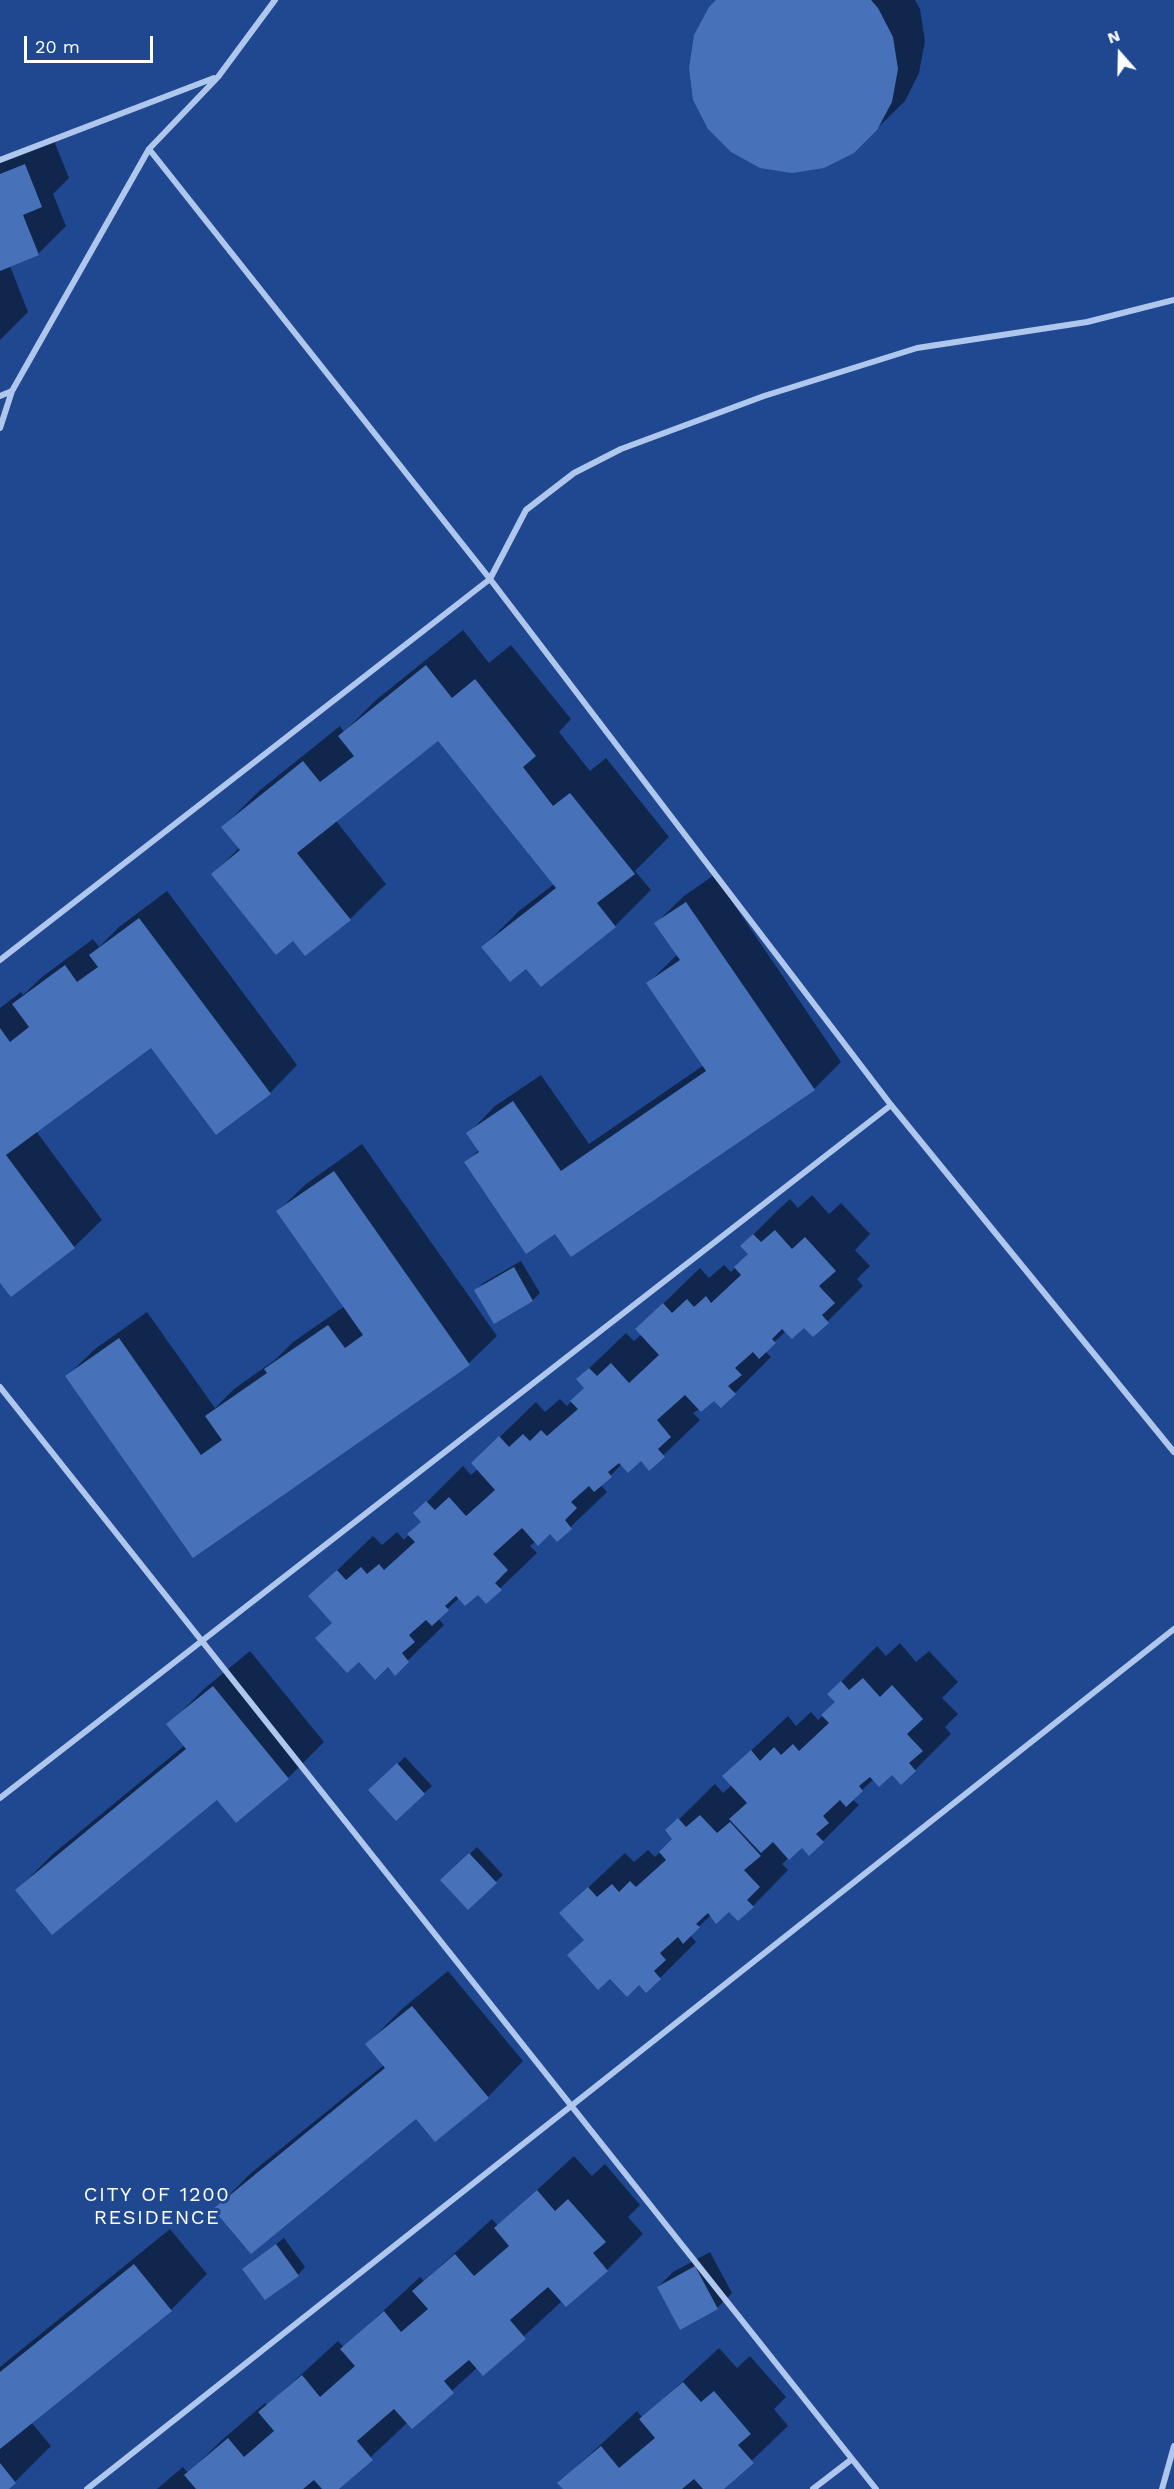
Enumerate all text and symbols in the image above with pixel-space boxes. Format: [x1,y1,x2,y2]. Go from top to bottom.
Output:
scale bar [27,24,156,62]
north arrow [1090,24,1150,84]
text: N [1105,26,1122,48]
text: 20 m [35,36,80,57]
district label: CITY OF 1200 RESIDENCE [84,2183,230,2230]

